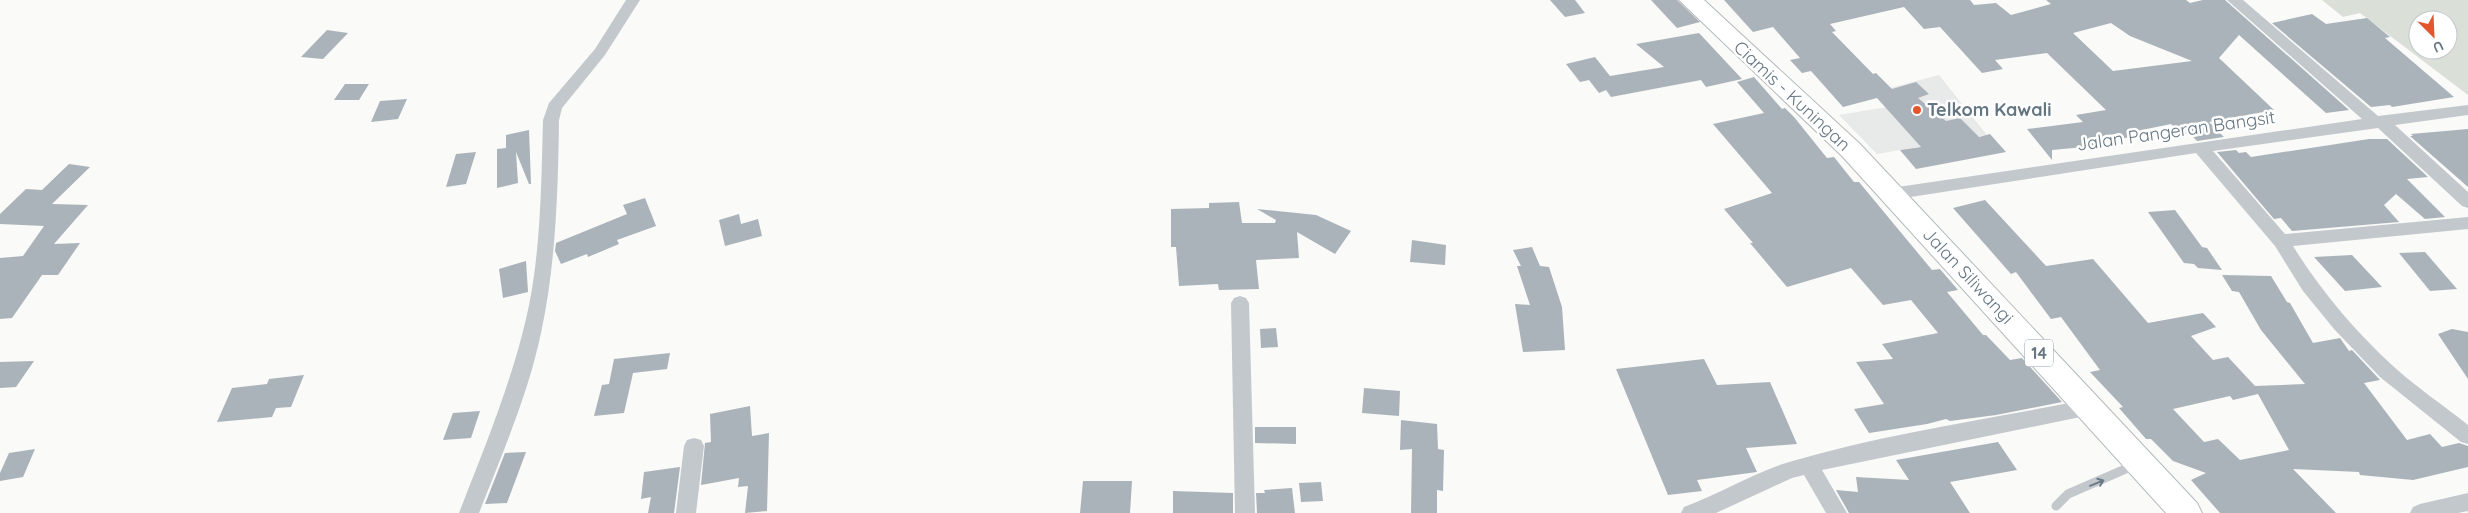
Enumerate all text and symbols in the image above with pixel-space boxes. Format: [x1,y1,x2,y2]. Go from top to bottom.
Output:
north arrow [2408,10,2458,60]
street label: Ciamis - Kuningan [1729,36,1856,156]
text: U [2430,37,2446,57]
place label: Telkom Kawali [1927,98,2052,121]
marker: Telkom Kawali [1911,104,1923,116]
street label: Jalan Pangeran Bangsit [2075,105,2277,156]
street label: Jalan Siliwangi [1918,223,2019,329]
road number: 14 [2025,339,2053,366]
one-way arrow [2089,477,2104,487]

